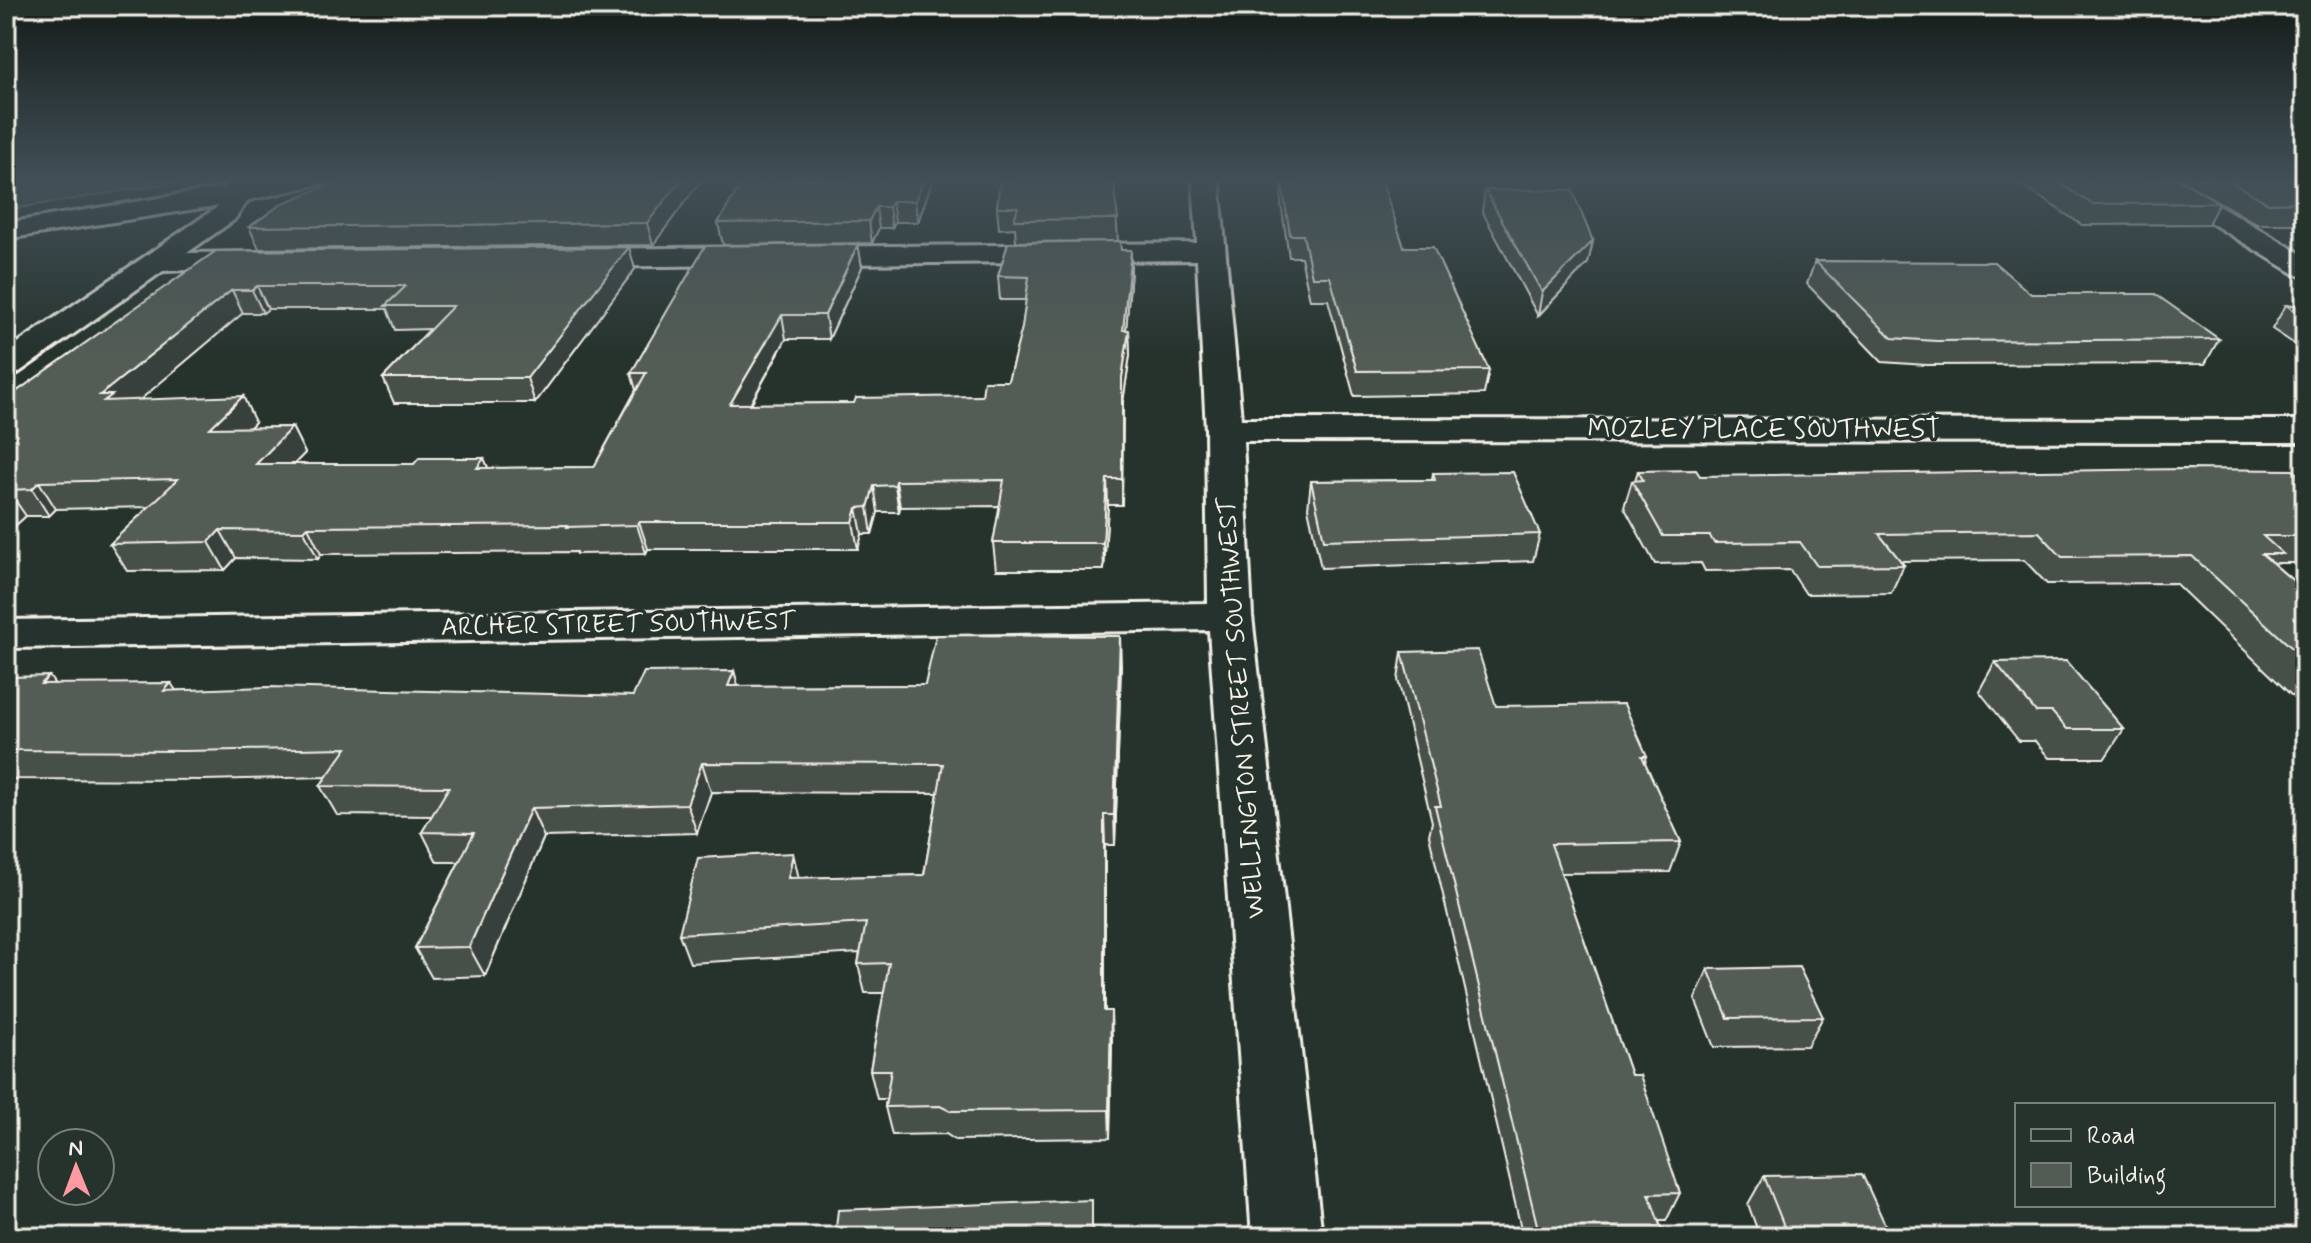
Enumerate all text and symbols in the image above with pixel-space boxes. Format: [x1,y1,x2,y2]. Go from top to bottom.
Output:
street label: MOZLEY PLACE SOUTHWEST [1588,413,1940,447]
street label: WELLINGTON STREET SOUTHWEST [1210,495,1274,920]
street label: ARCHER STREET SOUTHWEST [440,605,797,645]
legend [2015,1103,2275,1207]
text: Road [2087,1121,2135,1152]
north arrow [36,1127,116,1207]
text: N [68,1135,83,1163]
text: Building [2087,1161,2167,1195]

